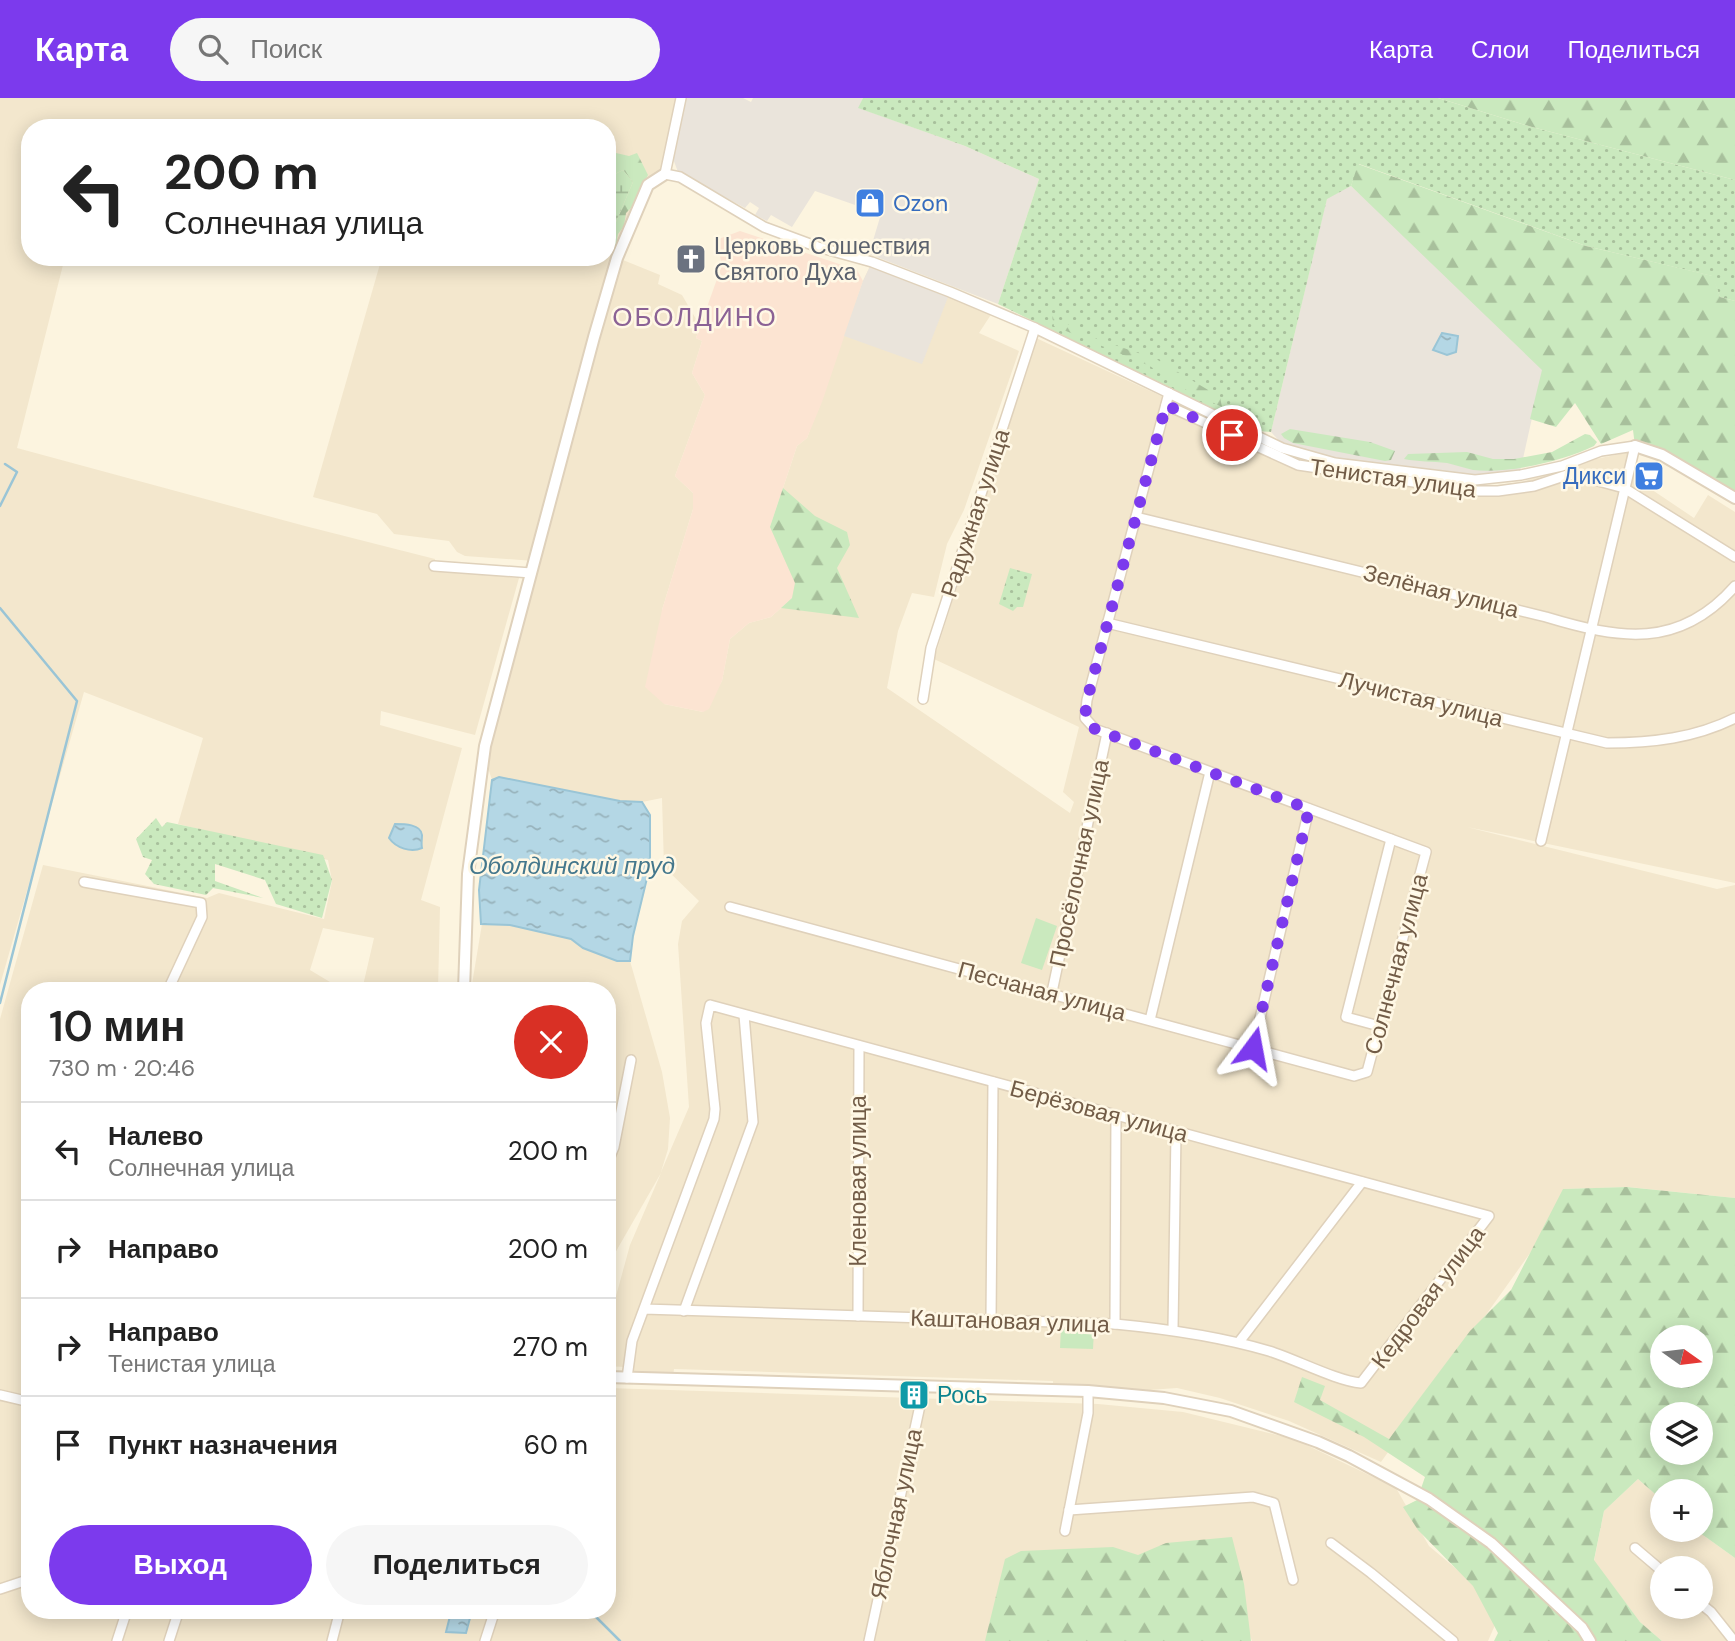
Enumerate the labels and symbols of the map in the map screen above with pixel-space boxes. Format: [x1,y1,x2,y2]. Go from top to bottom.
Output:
shop icon: Ozon [853,186,887,220]
place label: Ozon [893,188,948,218]
place label: Церковь Сошествия Святого Духа [714,231,930,287]
church icon: Церковь Сошествия Святого Духа [674,242,708,276]
district label: ОБОЛДИНО [612,300,778,334]
pin [1202,405,1262,465]
street label: Радужная улица [934,425,1016,601]
street label: Тенистая улица [1308,451,1478,505]
supermarket icon: Дикси [1632,459,1666,493]
place label: Дикси [1563,461,1626,491]
street label: Зелёная улица [1360,557,1522,625]
street label: Лучистая улица [1336,664,1506,734]
street label: Просёлочная улица [1042,756,1116,970]
water label: Оболдинский пруд [469,850,675,881]
street label: Солнечная улица [1357,870,1435,1058]
street label: Песчаная улица [955,954,1129,1028]
position arrow [1216,1011,1290,1085]
street label: Берёзовая улица [1007,1073,1192,1149]
street label: Кленовая улица [843,1095,873,1267]
street label: Кедровая улица [1364,1219,1492,1374]
street label: Каштановая улица [910,1303,1111,1339]
north arrow [1650,1325,1713,1388]
building icon: Рось [897,1378,931,1412]
place label: Рось [937,1380,988,1410]
street label: Яблочная улица [863,1426,929,1602]

